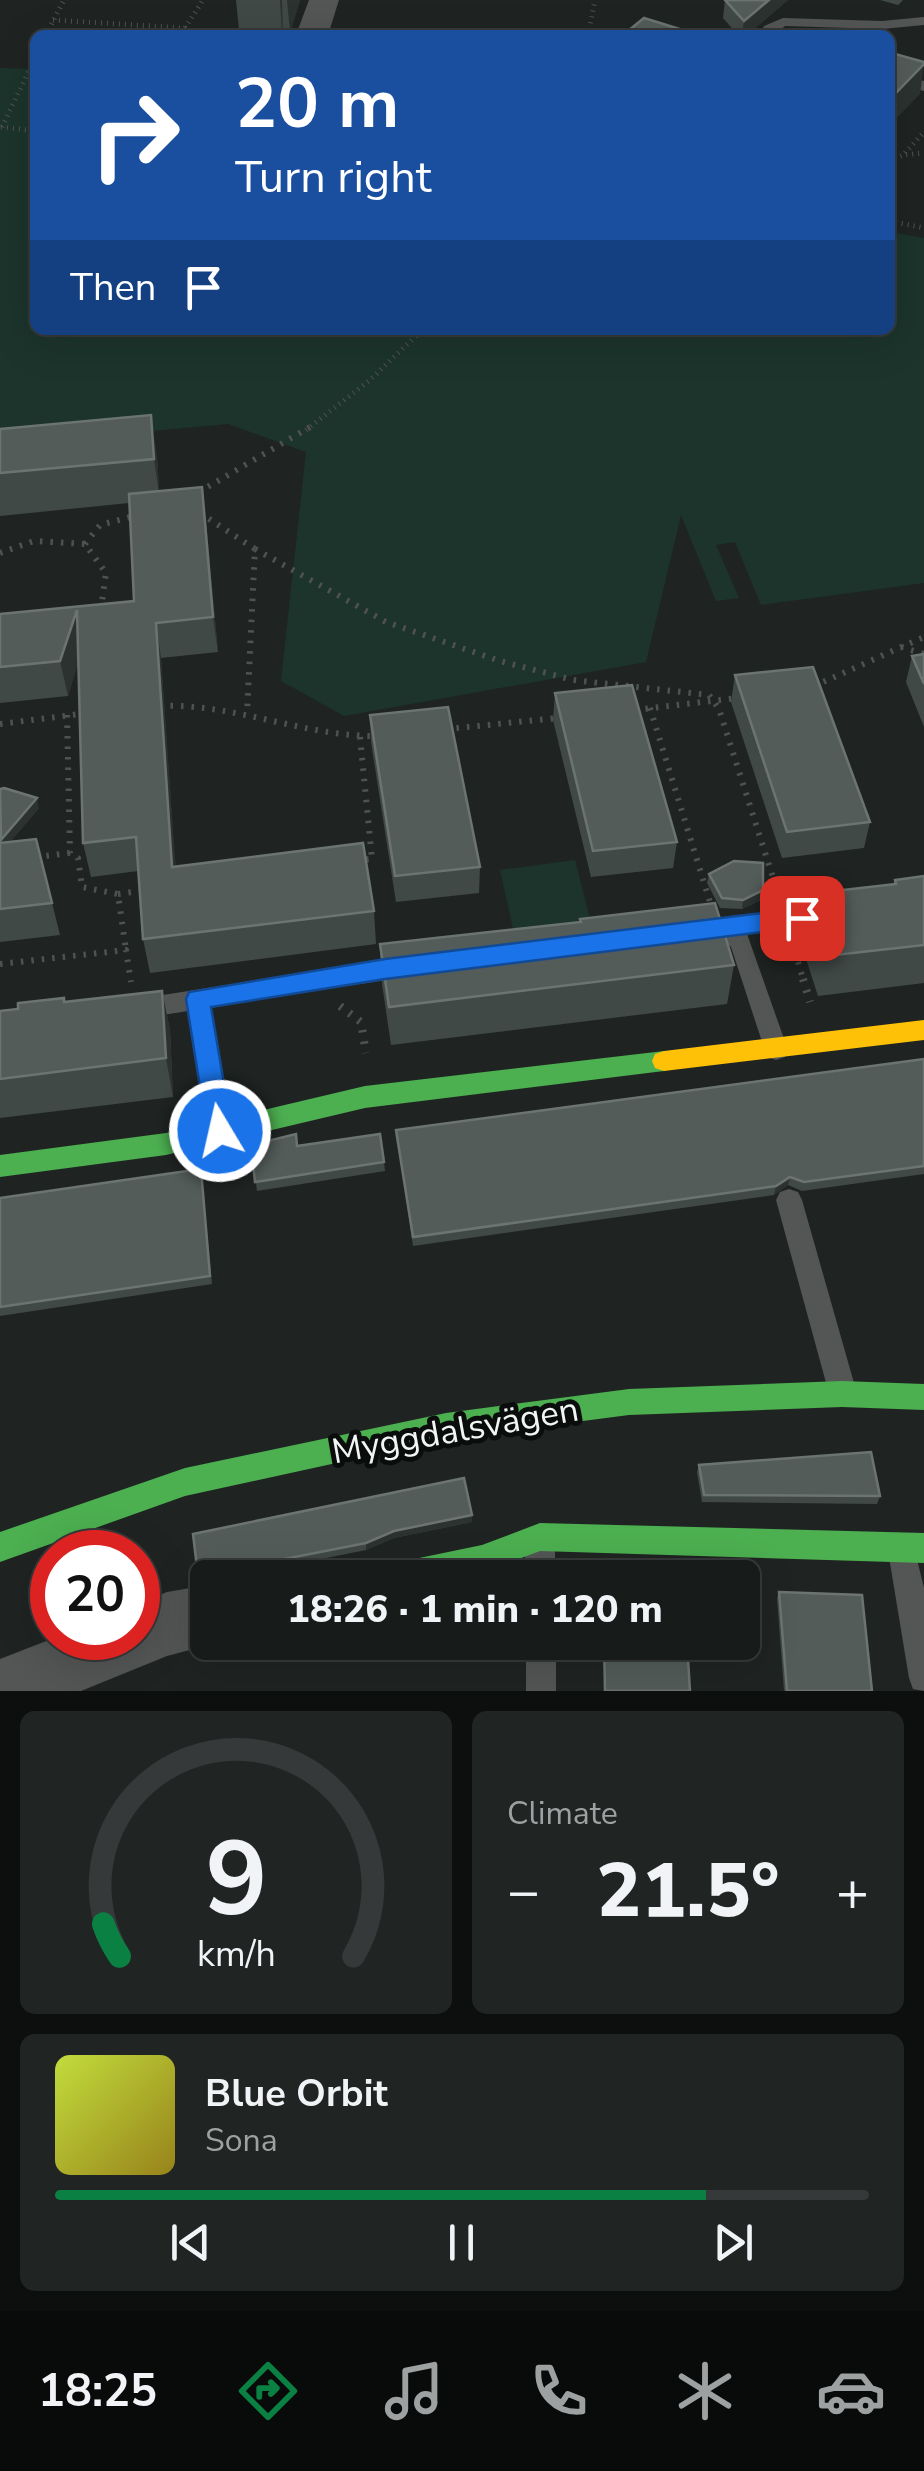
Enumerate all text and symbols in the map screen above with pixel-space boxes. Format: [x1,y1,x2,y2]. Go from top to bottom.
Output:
text: 20 m [235,56,399,152]
icon: right [70,70,200,200]
text: Turn right [235,147,432,208]
icon: arrive [176,260,231,315]
text: Then [70,262,156,313]
pin [760,876,845,961]
icon: arrive [775,891,830,946]
position arrow [168,1079,272,1183]
street label: Myggdalsvägen [328,1386,582,1475]
speed limit sign: 20 [30,1530,160,1660]
text: 18:26 · 1 min · 120 m [287,1584,663,1635]
text: Climate [507,1792,618,1835]
text: 9 [205,1809,267,1951]
text: 21.5° [596,1840,780,1942]
text: − [507,1854,540,1929]
text: + [836,1854,869,1929]
text: km/h [197,1930,275,1979]
text: Blue Orbit [205,2068,388,2119]
text: Sona [205,2119,278,2162]
icon: previous [163,2215,218,2270]
icon: pause [434,2215,489,2270]
icon: next [706,2215,761,2270]
icon: directions [233,2356,303,2426]
icon: music [379,2356,449,2426]
icon: phone [524,2356,594,2426]
icon: climate [670,2356,740,2426]
icon: car [816,2356,886,2426]
text: 18:25 [38,2361,157,2422]

